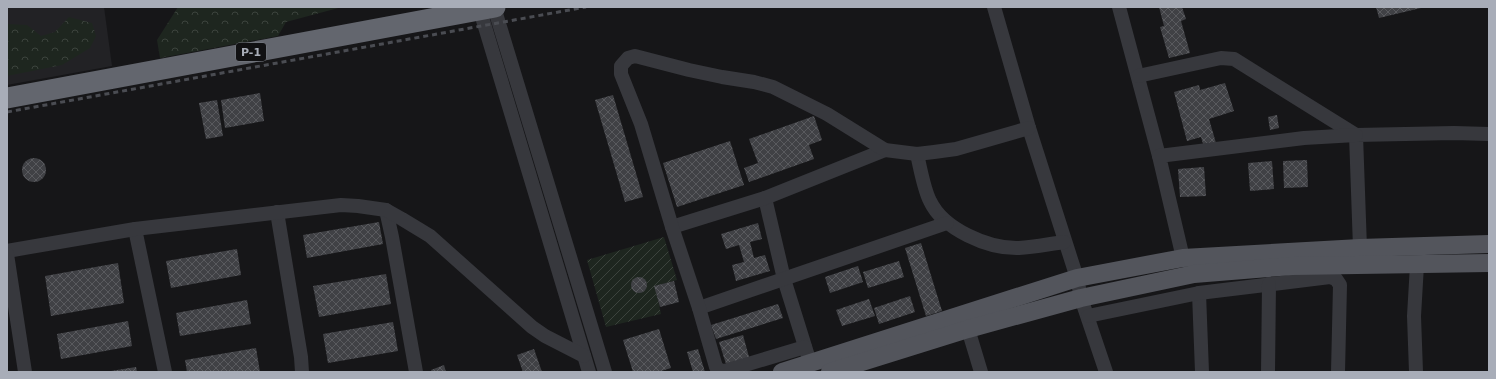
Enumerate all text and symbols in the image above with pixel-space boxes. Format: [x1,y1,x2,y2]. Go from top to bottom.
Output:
road number: P-1 [236,43,266,61]

